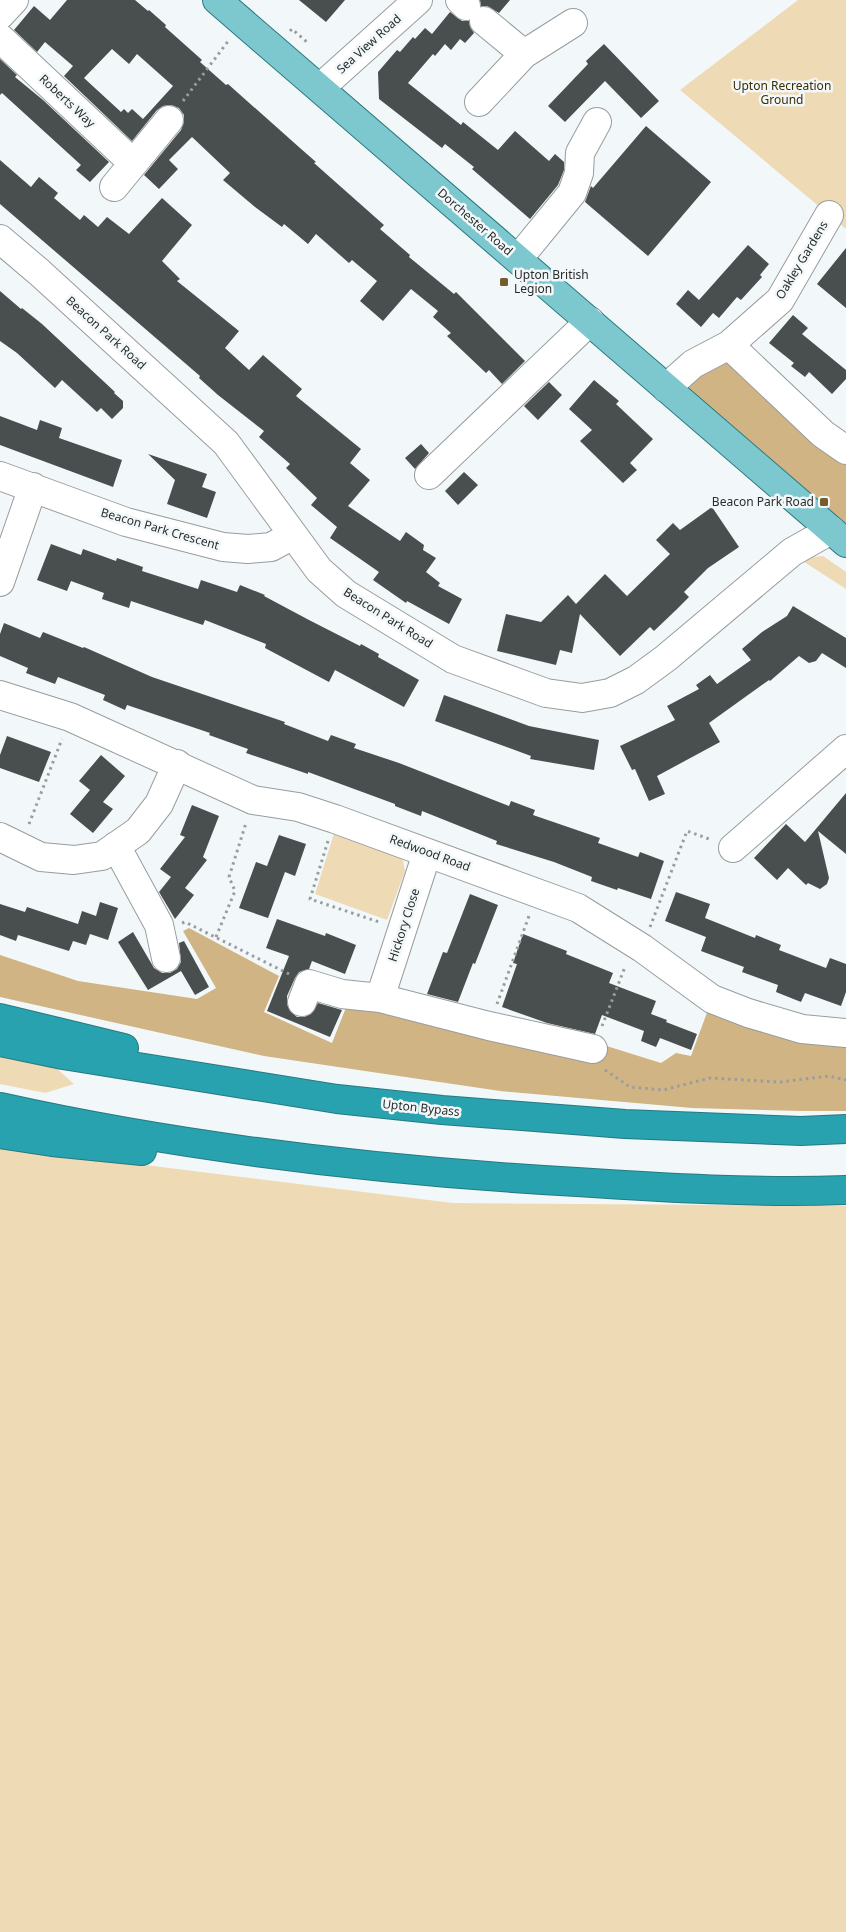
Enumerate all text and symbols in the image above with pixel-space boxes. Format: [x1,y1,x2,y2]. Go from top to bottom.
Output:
street label: Sea View Road [333,10,405,77]
street label: Roberts Way [36,70,100,132]
park label: Upton Recreation Ground [733,77,831,108]
street label: Dorchester Road [434,184,517,259]
street label: Oakley Gardens [771,217,832,302]
place label: Upton British Legion [514,266,589,297]
marker: Upton British Legion [498,276,510,288]
street label: Beacon Park Road [63,292,150,373]
place label: Beacon Park Road [712,493,814,510]
marker: Beacon Park Road [818,496,830,508]
street label: Beacon Park Crescent [99,503,222,554]
street label: Beacon Park Road [340,583,436,652]
street label: Redwood Road [387,830,473,875]
street label: Hickory Close [384,886,423,964]
street label: Upton Bypass [381,1095,461,1120]

